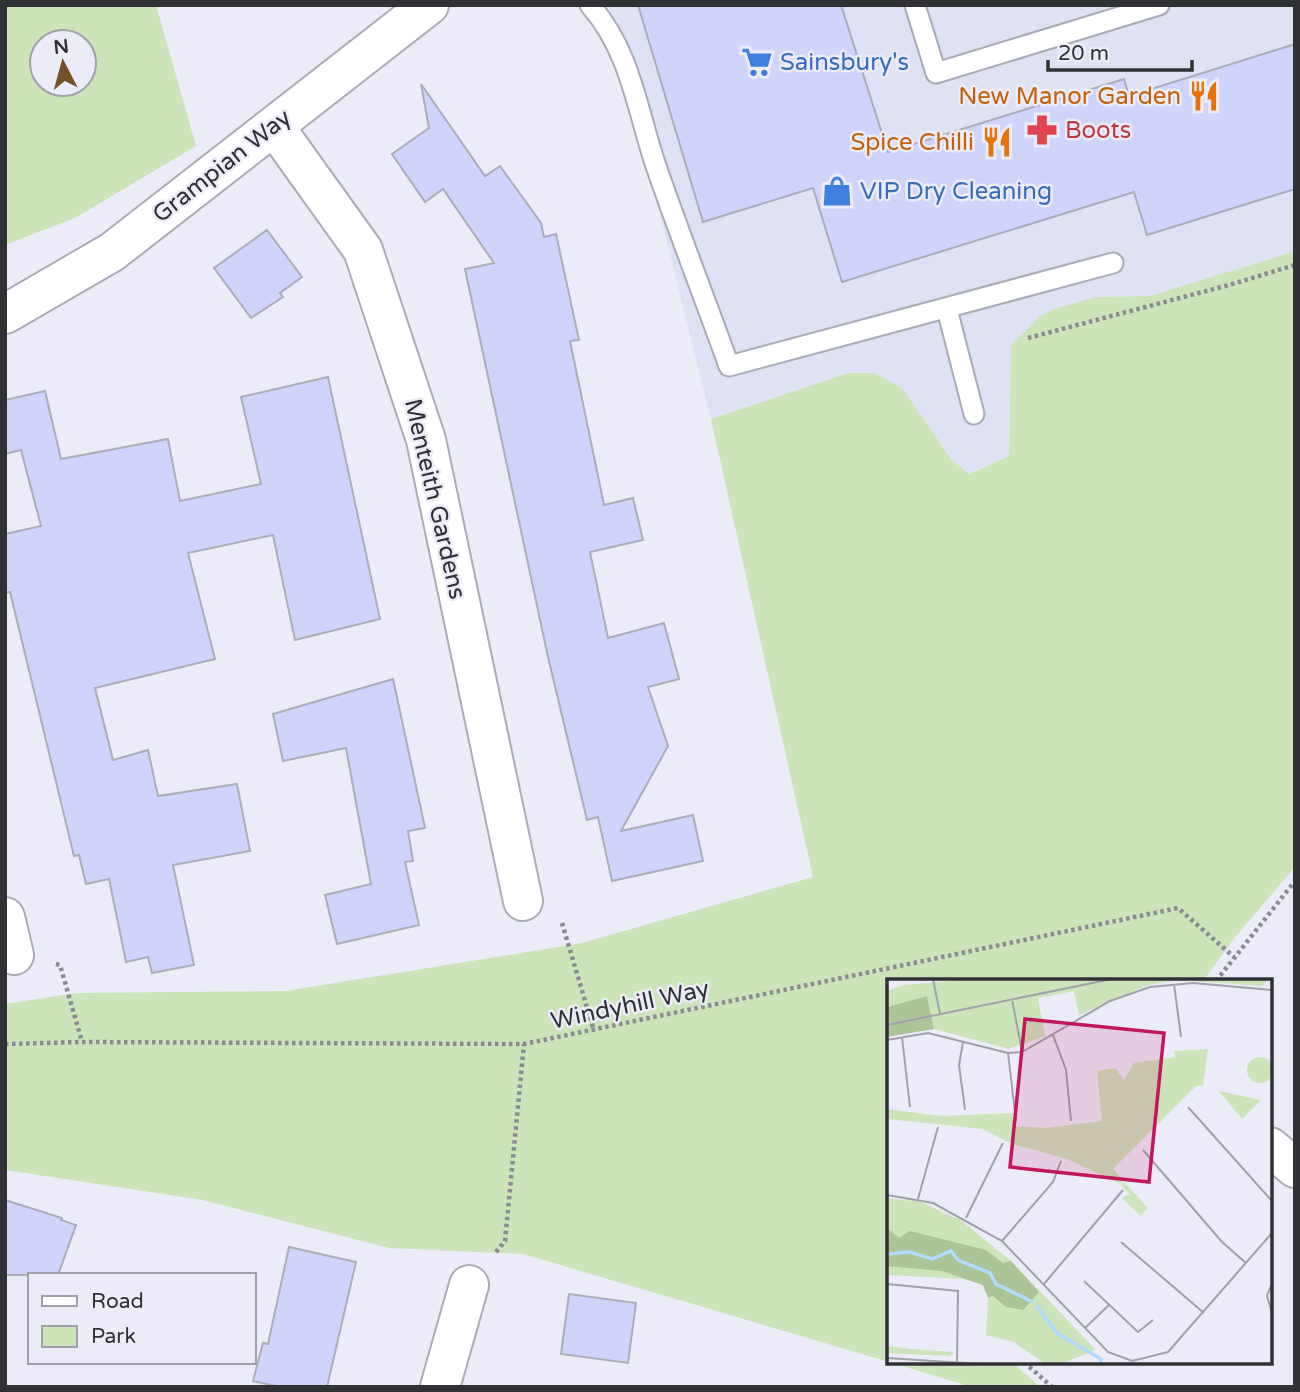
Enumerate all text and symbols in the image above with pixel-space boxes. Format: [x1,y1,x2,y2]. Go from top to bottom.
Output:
north arrow [28,28,98,98]
scale bar [1048,28,1192,72]
text: N [53,35,70,59]
text: 20 m [1058,41,1109,66]
supermarket icon: Sainsbury's [740,45,774,79]
place label: Sainsbury's [780,48,909,77]
restaurant icon: New Manor Garden [1187,79,1221,113]
place label: New Manor Garden [958,82,1181,111]
street label: Grampian Way [147,103,297,229]
pharmacy icon: Boots [1025,113,1059,147]
place label: Boots [1065,116,1131,145]
restaurant icon: Spice Chilli [980,125,1014,159]
place label: Spice Chilli [851,128,974,157]
shop icon: VIP Dry Cleaning [820,174,854,208]
place label: VIP Dry Cleaning [860,177,1052,206]
street label: Menteith Gardens [398,396,472,602]
street label: Windyhill Way [548,974,712,1036]
inset map [887,979,1272,1364]
legend [28,1273,256,1364]
text: Road [91,1289,144,1314]
text: Park [91,1324,136,1349]

